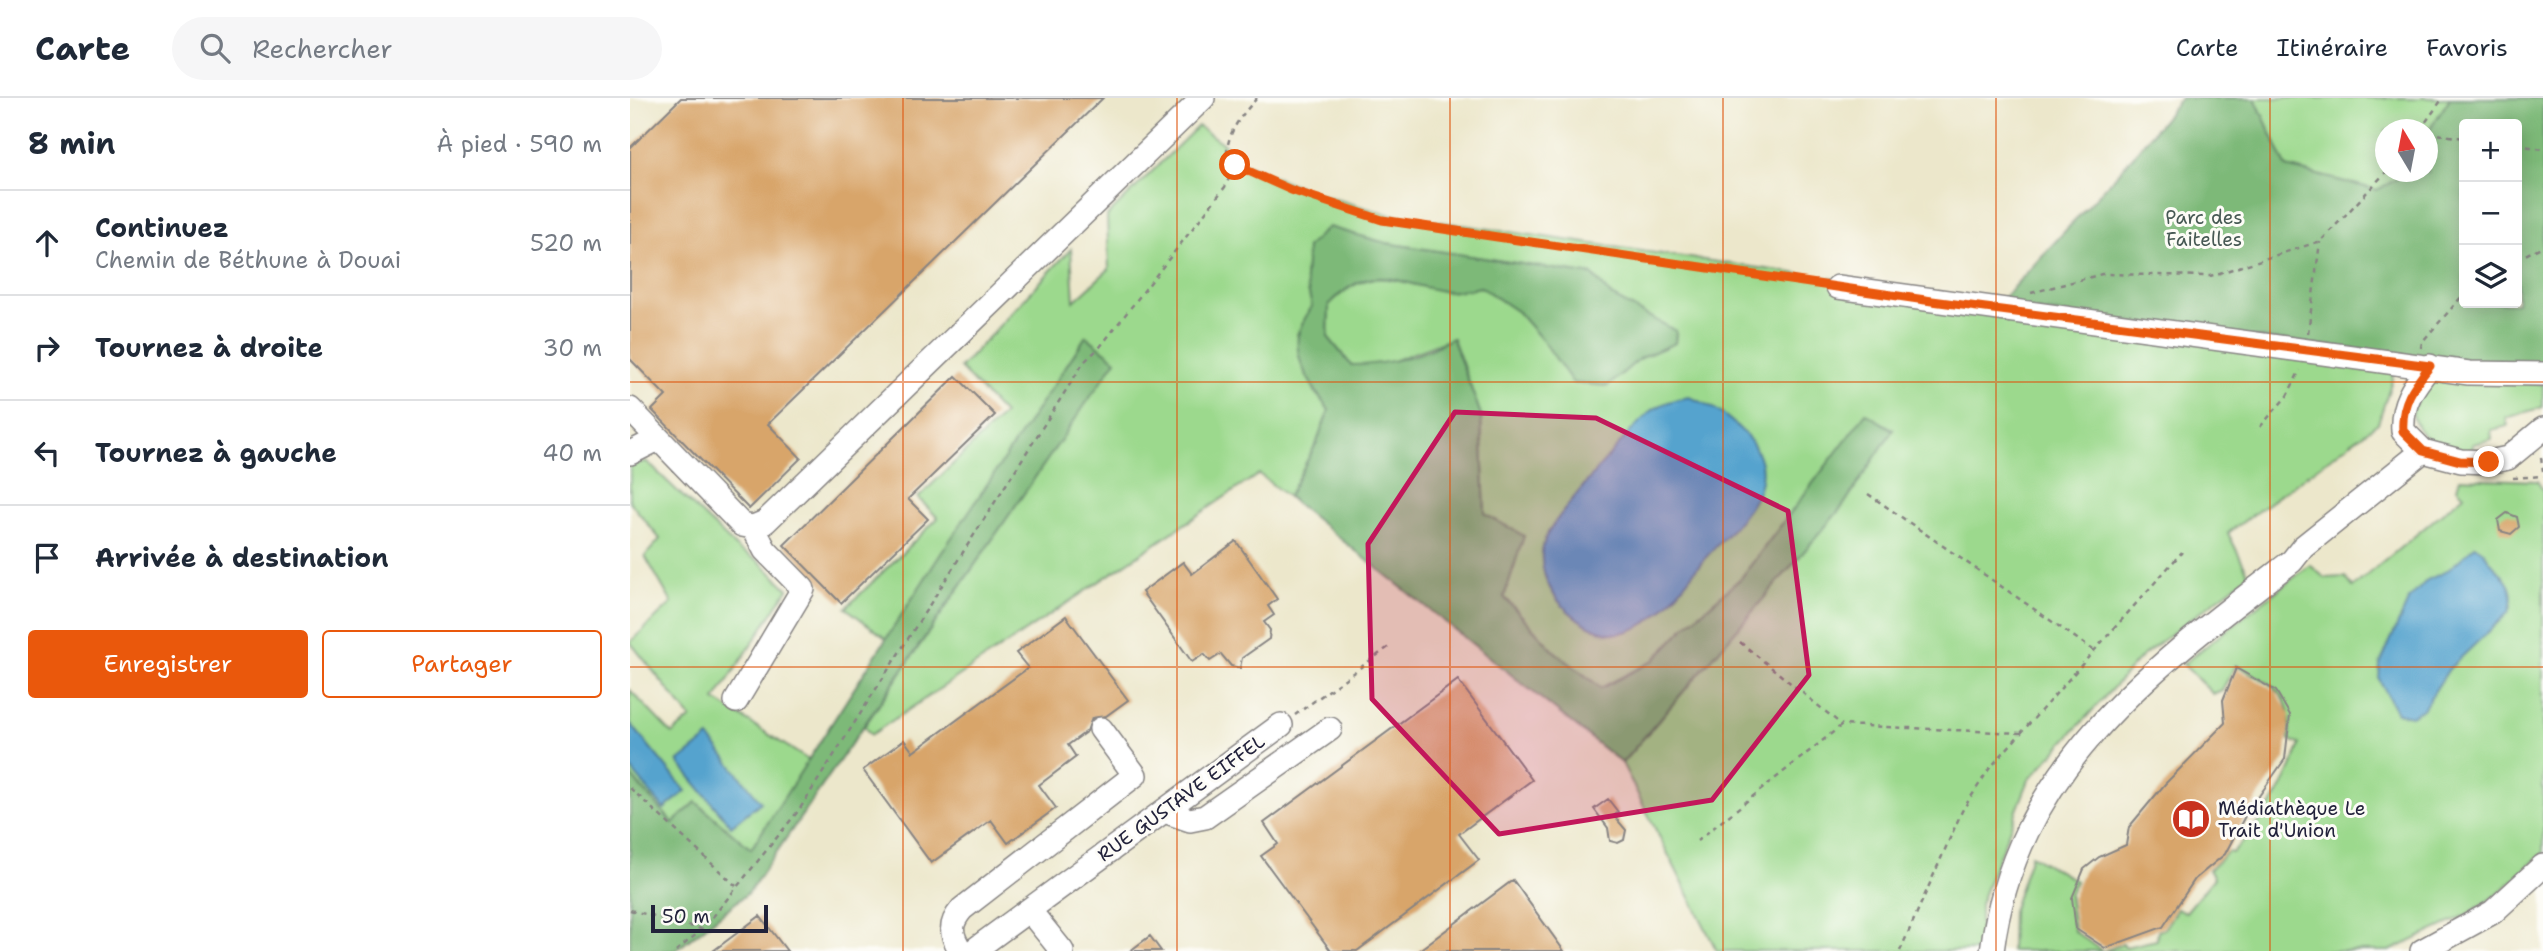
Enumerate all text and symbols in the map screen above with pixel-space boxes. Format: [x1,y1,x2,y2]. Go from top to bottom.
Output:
search box [172,17,662,80]
text: Carte [35,26,130,71]
icon: search [196,29,234,67]
text: Rechercher [252,31,393,66]
text: Carte [2176,32,2239,64]
text: Itinéraire [2277,32,2388,64]
text: Favoris [2426,32,2508,64]
north arrow [2375,119,2438,182]
map controls [2459,119,2522,308]
button: + [2459,119,2522,182]
text: 8 min [28,123,115,164]
text: À pied · 590 m [437,129,602,159]
route start [1219,149,1250,180]
button: − [2459,182,2522,245]
park label: Parc des Faitelles [2165,205,2243,252]
text: Continuez [95,210,229,245]
icon: ahead [28,224,66,262]
text: 520 m [530,228,602,258]
text: Chemin de Béthune à Douai [95,245,401,275]
button: layers [2459,245,2522,308]
icon: right [28,329,66,367]
text: Tournez à droite [95,330,323,365]
text: 30 m [543,333,602,363]
icon: left [28,434,66,472]
text: Tournez à gauche [95,435,337,470]
text: 40 m [542,438,602,468]
route end [2473,446,2504,477]
icon: arrive [28,539,66,577]
text: Arrivée à destination [95,540,389,575]
button: Enregistrer [28,630,308,698]
button: Partager [322,630,602,698]
street label: RUE GUSTAVE EIFFEL [1092,729,1270,867]
place label: Médiathèque Le Trait d'Union [2218,796,2365,843]
library icon: Médiathèque Le Trait d'Union [2170,798,2212,840]
scale bar [651,902,768,934]
text: 50 m [662,904,710,929]

